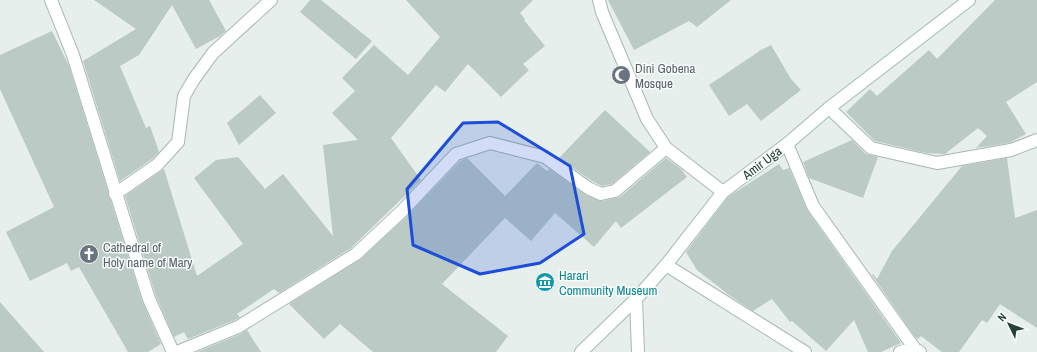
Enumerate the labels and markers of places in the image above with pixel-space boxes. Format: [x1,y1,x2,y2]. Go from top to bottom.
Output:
place label: Dini Gobena Mosque [635,60,696,92]
mosque icon: Dini Gobena Mosque [610,64,632,86]
place label: Cathedral of Holy name of Mary [103,239,193,271]
church icon: Cathedral of Holy name of Mary [78,243,100,265]
place label: Harari Community Museum [559,267,657,299]
museum icon: Harari Community Museum [534,271,556,293]

